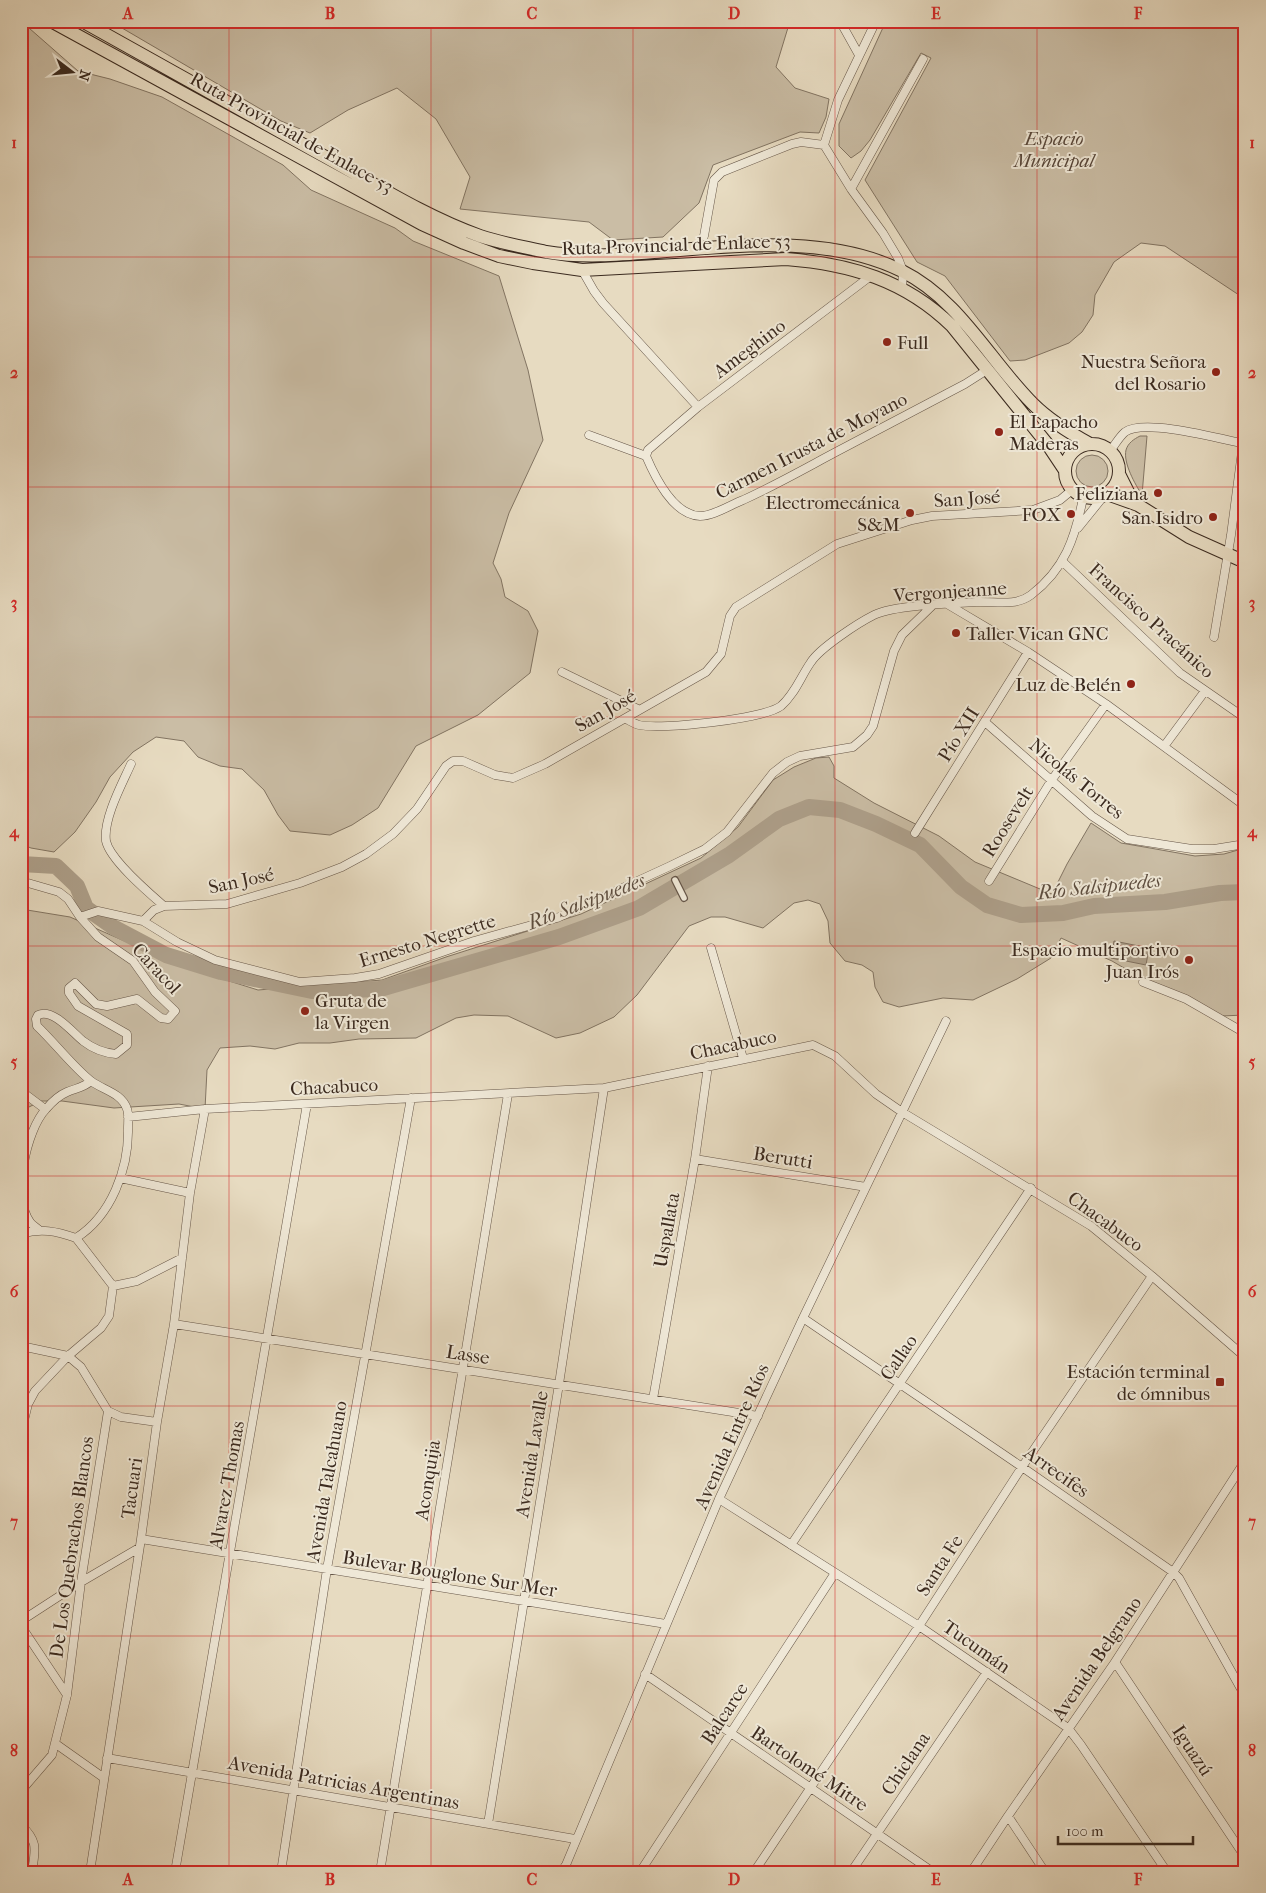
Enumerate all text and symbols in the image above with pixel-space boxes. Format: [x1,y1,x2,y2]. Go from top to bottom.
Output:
text: A [122,4,134,23]
text: B [325,4,335,23]
text: C [527,4,538,23]
text: D [728,4,740,23]
text: E [931,4,941,23]
text: F [1133,4,1143,23]
north arrow [48,48,98,98]
text: N [74,68,94,83]
street label: Ruta Provincial de Enlace 53 [186,68,397,198]
park label: Espacio Municipal [1012,128,1096,172]
text: 1 [11,133,17,152]
text: 1 [1249,133,1255,152]
street label: Ruta Provincial de Enlace 53 [561,230,791,260]
street label: Ameghino [708,314,790,384]
place label: Full [897,332,928,354]
marker: Full [881,336,893,348]
place label: Nuestra Señora del Rosario [1081,351,1206,395]
text: 2 [10,363,18,382]
text: 2 [1248,363,1256,382]
marker: Nuestra Señora del Rosario [1210,366,1222,378]
street label: Carmen Irusta de Moyano [712,388,911,504]
place label: El Lapacho Maderas [1009,411,1098,455]
marker: El Lapacho Maderas [993,426,1005,438]
place label: Feliziana [1075,483,1148,505]
street label: San José [933,486,1001,512]
marker: Feliziana [1152,487,1164,499]
place label: Electromecánica S&M [765,492,900,536]
place label: FOX [1021,504,1061,526]
marker: Electromecánica S&M [904,507,916,519]
place label: San Isidro [1121,507,1203,529]
marker: FOX [1065,508,1077,520]
marker: San Isidro [1207,511,1219,523]
street label: Francisco Pracánico [1084,559,1219,683]
street label: Vergonjeanne [892,577,1008,607]
text: 3 [11,593,17,613]
text: 3 [1249,593,1255,613]
place label: Taller Vican GNC [966,623,1108,645]
marker: Taller Vican GNC [950,627,962,639]
place label: Luz de Belén [1015,674,1121,696]
marker: Luz de Belén [1125,678,1137,690]
street label: San José [571,685,640,737]
street label: Pío XII [934,703,984,766]
street label: Nicolás Torres [1024,734,1128,824]
street label: Roosevelt [977,782,1038,861]
text: 4 [8,822,20,842]
text: 4 [1246,822,1258,842]
street label: San José [206,863,276,899]
water label: Río Salsipuedes [522,868,649,935]
water label: Río Salsipuedes [1034,868,1163,905]
street label: Ernesto Negrette [356,910,498,972]
street label: Caracol [127,939,185,999]
place label: Espacio multiportivo Juan Irós [1011,939,1179,983]
marker: Espacio multiportivo Juan Irós [1183,954,1195,966]
place label: Gruta de la Virgen [314,990,390,1034]
marker: Gruta de la Virgen [299,1005,311,1017]
street label: Chacabuco [688,1025,779,1065]
text: 5 [11,1052,18,1071]
text: 5 [1249,1052,1256,1071]
street label: Chacabuco [290,1074,379,1100]
street label: Berutti [752,1142,814,1174]
street label: Chacabuco [1063,1187,1148,1257]
street label: Uspallata [650,1191,684,1269]
text: 6 [10,1282,19,1301]
text: 6 [1248,1282,1257,1301]
street label: Callao [876,1330,922,1385]
street label: Lasse [445,1341,491,1369]
street label: Avenida Entre Ríos [690,1360,774,1513]
place label: Estación terminal de ómnibus [1067,1361,1210,1405]
marker: Estación terminal de ómnibus [1214,1376,1226,1388]
street label: Avenida Lavalle [511,1389,553,1520]
street label: Avenida Talcahuano [302,1399,352,1564]
street label: Alvarez Thomas [205,1419,249,1552]
street label: De Los Quebrachos Blancos [46,1435,98,1659]
street label: Aconquija [411,1438,445,1523]
street label: Arrecifes [1019,1441,1093,1502]
street label: Tacuari [117,1456,147,1520]
text: 7 [9,1512,18,1531]
text: 7 [1247,1512,1256,1531]
street label: Santa Fe [912,1531,968,1600]
street label: Bulevar Bouglone Sur Mer [341,1546,560,1602]
street label: Avenida Belgrano [1047,1592,1147,1726]
street label: Tucumán [938,1615,1015,1678]
street label: Balcarce [697,1679,753,1749]
street label: Iguazú [1167,1721,1217,1780]
street label: Bartolomé Mitre [747,1722,872,1816]
street label: Chiclana [877,1728,935,1799]
text: 8 [10,1741,18,1760]
text: 8 [1248,1741,1256,1760]
street label: Avenida Patricias Argentinas [225,1752,461,1814]
scale bar [1058,1813,1194,1845]
text: 100 m [1066,1822,1104,1840]
text: A [122,1870,134,1889]
text: B [325,1870,335,1889]
text: C [527,1870,538,1889]
text: D [728,1870,740,1889]
text: E [931,1870,941,1889]
text: F [1133,1870,1143,1889]

